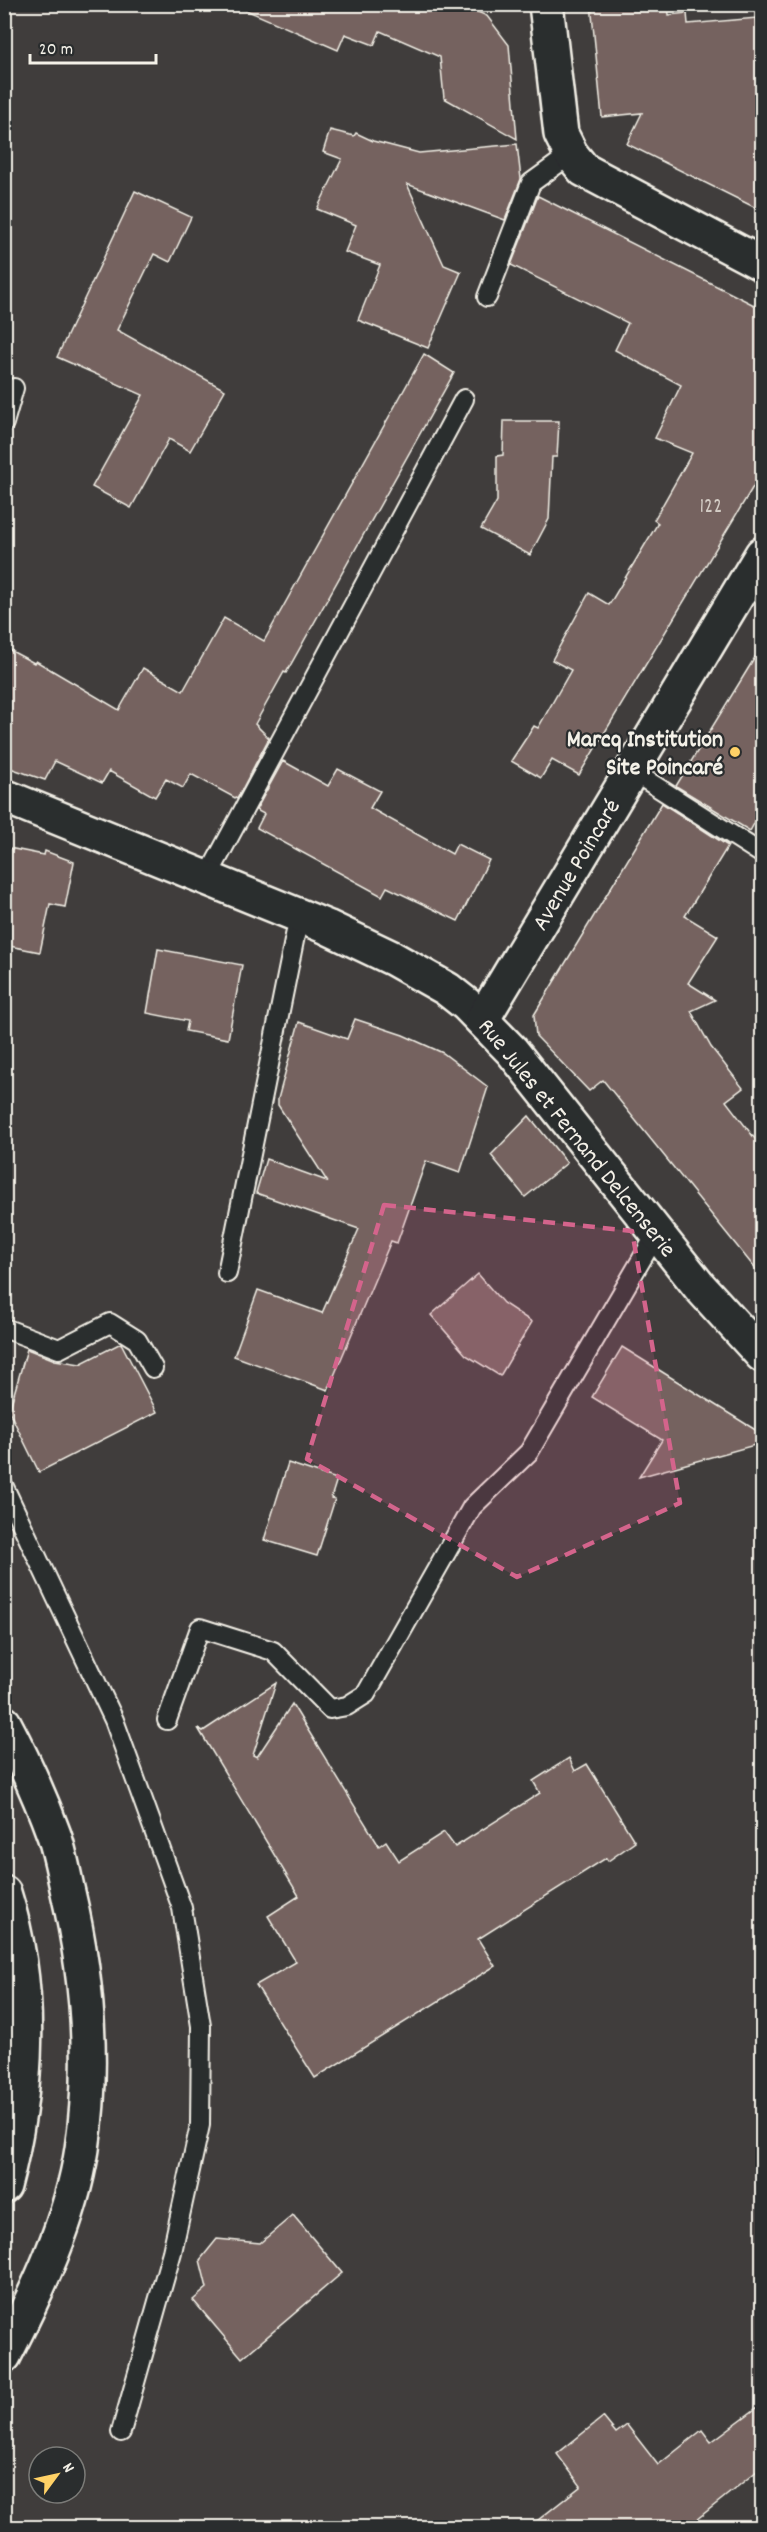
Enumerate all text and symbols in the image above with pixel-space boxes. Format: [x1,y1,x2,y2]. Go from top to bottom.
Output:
scale bar [30,27,156,65]
text: 20 m [39,38,73,63]
house number: 122 [700,493,722,523]
place label: Marcq Institution Site Poincaré [567,724,723,786]
marker: Marcq Institution Site Poincaré [728,745,742,759]
street label: Avenue Poincaré [525,793,630,938]
street label: Rue Jules et Fernand Delcenserie [468,1012,683,1266]
north arrow [27,2445,87,2505]
text: N [56,2459,79,2478]

